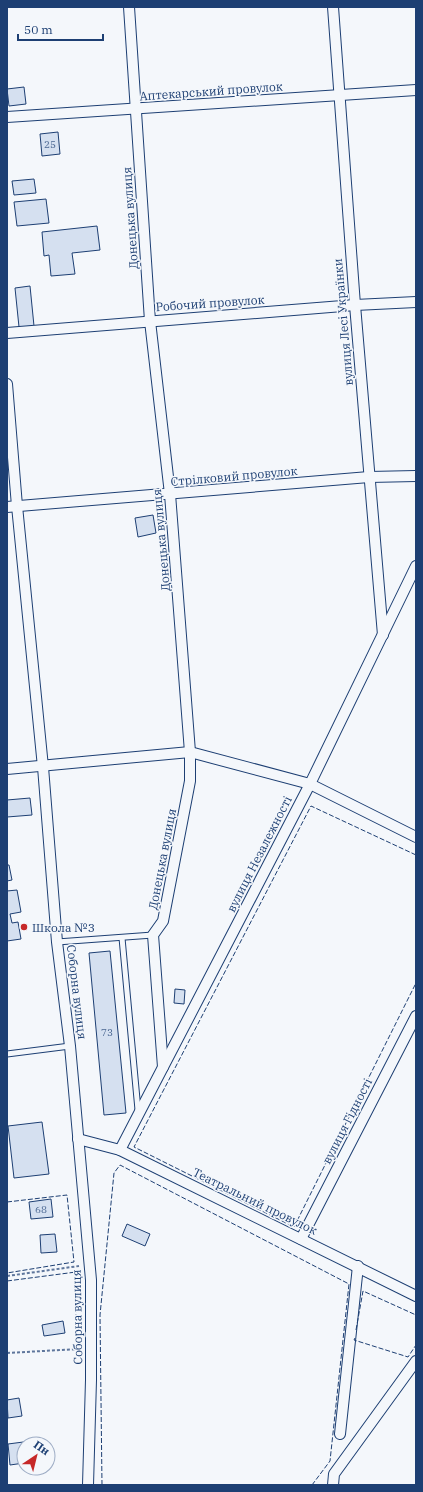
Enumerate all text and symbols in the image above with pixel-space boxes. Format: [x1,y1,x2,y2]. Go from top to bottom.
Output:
scale bar [18,16,103,42]
text: 50 m [24,22,53,37]
street label: Аптекарський провулок [139,79,283,103]
house number: 25 [44,138,56,151]
street label: Донецька вулиця [119,166,141,270]
street label: вулиця Лесі Українки [330,258,356,386]
street label: Робочий провулок [155,292,265,314]
street label: Стрілковий провулок [170,463,298,489]
street label: Донецька вулиця [149,488,173,592]
street label: вулиця Незалежності [223,793,295,915]
street label: Донецька вулиця [145,807,179,911]
place label: Школа №3 [32,920,95,935]
marker: Школа №3 [19,922,29,932]
street label: Соборна вулиця [64,944,90,1040]
house number: 73 [101,1026,113,1039]
street label: вулиця Гідності [319,1075,375,1166]
street label: Театральний провулок [190,1164,320,1238]
house number: 68 [35,1203,47,1216]
street label: Соборна вулиця [69,1269,85,1365]
north arrow [16,1436,56,1476]
text: Пн [31,1437,53,1459]

